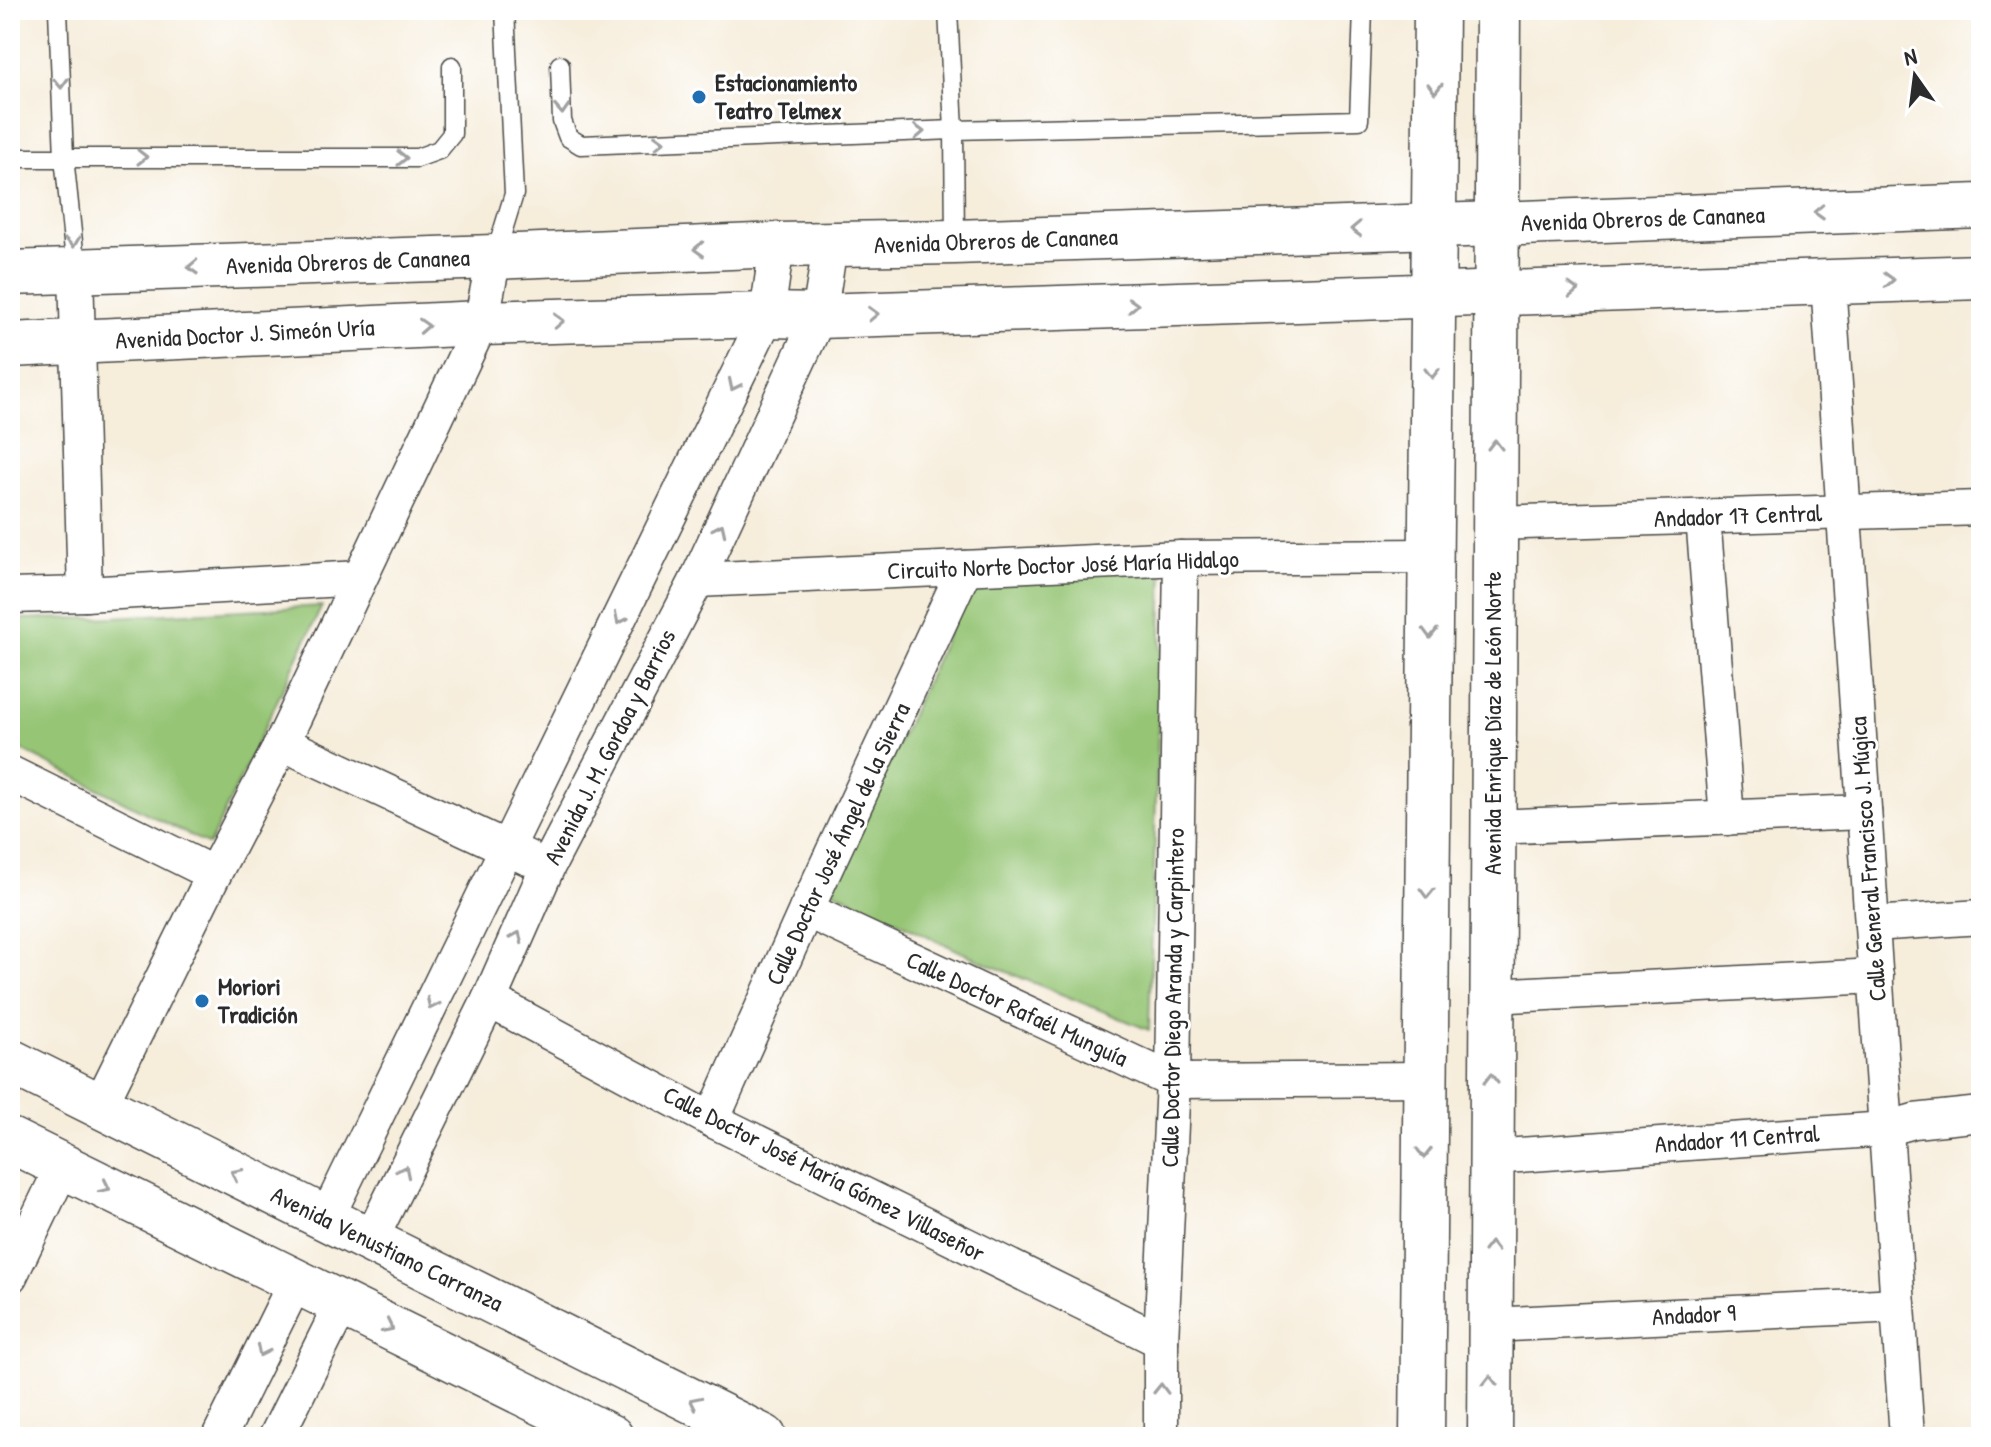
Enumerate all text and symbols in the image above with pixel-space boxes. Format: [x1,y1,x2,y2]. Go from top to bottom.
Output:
north arrow [1875,36,1955,116]
text: N [1901,41,1920,73]
place label: Estacionamiento Teatro Telmex [714,66,857,126]
one-way arrow [53,77,70,90]
one-way arrow [1426,82,1444,95]
marker: Estacionamiento Teatro Telmex [690,88,708,106]
one-way arrow [553,103,570,116]
one-way arrow [913,123,926,140]
one-way arrow [653,133,666,150]
one-way arrow [136,148,149,166]
one-way arrow [396,149,409,167]
street label: Avenida Obreros de Cananea [1520,198,1766,238]
one-way arrow [1812,204,1825,221]
street label: Avenida Obreros de Cananea [873,220,1119,260]
one-way arrow [1349,220,1362,238]
one-way arrow [65,235,82,248]
one-way arrow [692,240,705,257]
street label: Avenida Obreros de Cananea [225,241,471,281]
one-way arrow [186,258,199,276]
one-way arrow [1883,271,1896,289]
one-way arrow [1567,281,1580,299]
one-way arrow [1127,297,1140,314]
one-way arrow [867,305,880,322]
street label: Avenida Doctor J. Simeón Uría [115,310,375,356]
one-way arrow [553,312,566,330]
one-way arrow [418,317,431,334]
one-way arrow [1423,367,1441,380]
one-way arrow [728,377,744,392]
one-way arrow [1486,438,1504,451]
street label: Andador 17 Central [1653,496,1823,534]
one-way arrow [711,523,727,537]
street label: Circuito Norte Doctor José María Hidalgo [887,542,1240,586]
street label: Avenida Enrique Díaz de León Norte [1476,571,1508,875]
one-way arrow [614,611,630,626]
street label: Avenida J. M. Gordoa y Barrios [536,623,682,870]
one-way arrow [1421,627,1438,640]
street label: Calle Doctor José Ángel de la Sierra [757,697,917,990]
street label: Calle General Francisco J. Múgica [1841,716,1893,1002]
street label: Calle Doctor Diego Aranda y Carpintero [1153,828,1191,1168]
one-way arrow [1418,887,1436,900]
one-way arrow [507,931,523,945]
street label: Calle Doctor Rafaél Munguía [902,943,1133,1073]
place label: Moriori Tradición [217,970,298,1030]
marker: Moriori Tradición [193,992,211,1010]
one-way arrow [426,995,442,1010]
one-way arrow [1482,1072,1500,1085]
street label: Calle Doctor José María Gómez Villaseñor [658,1078,991,1268]
street label: Andador 11 Central [1654,1116,1821,1160]
one-way arrow [1415,1147,1433,1160]
one-way arrow [394,1165,410,1179]
one-way arrow [230,1168,245,1184]
one-way arrow [97,1177,111,1193]
street label: Avenida Venustiano Carranza [266,1178,509,1318]
one-way arrow [1482,1240,1500,1253]
street label: Andador 9 [1651,1296,1737,1332]
one-way arrow [380,1317,395,1333]
one-way arrow [256,1343,271,1358]
one-way arrow [1481,1374,1499,1387]
one-way arrow [1152,1382,1170,1395]
one-way arrow [688,1397,703,1412]

